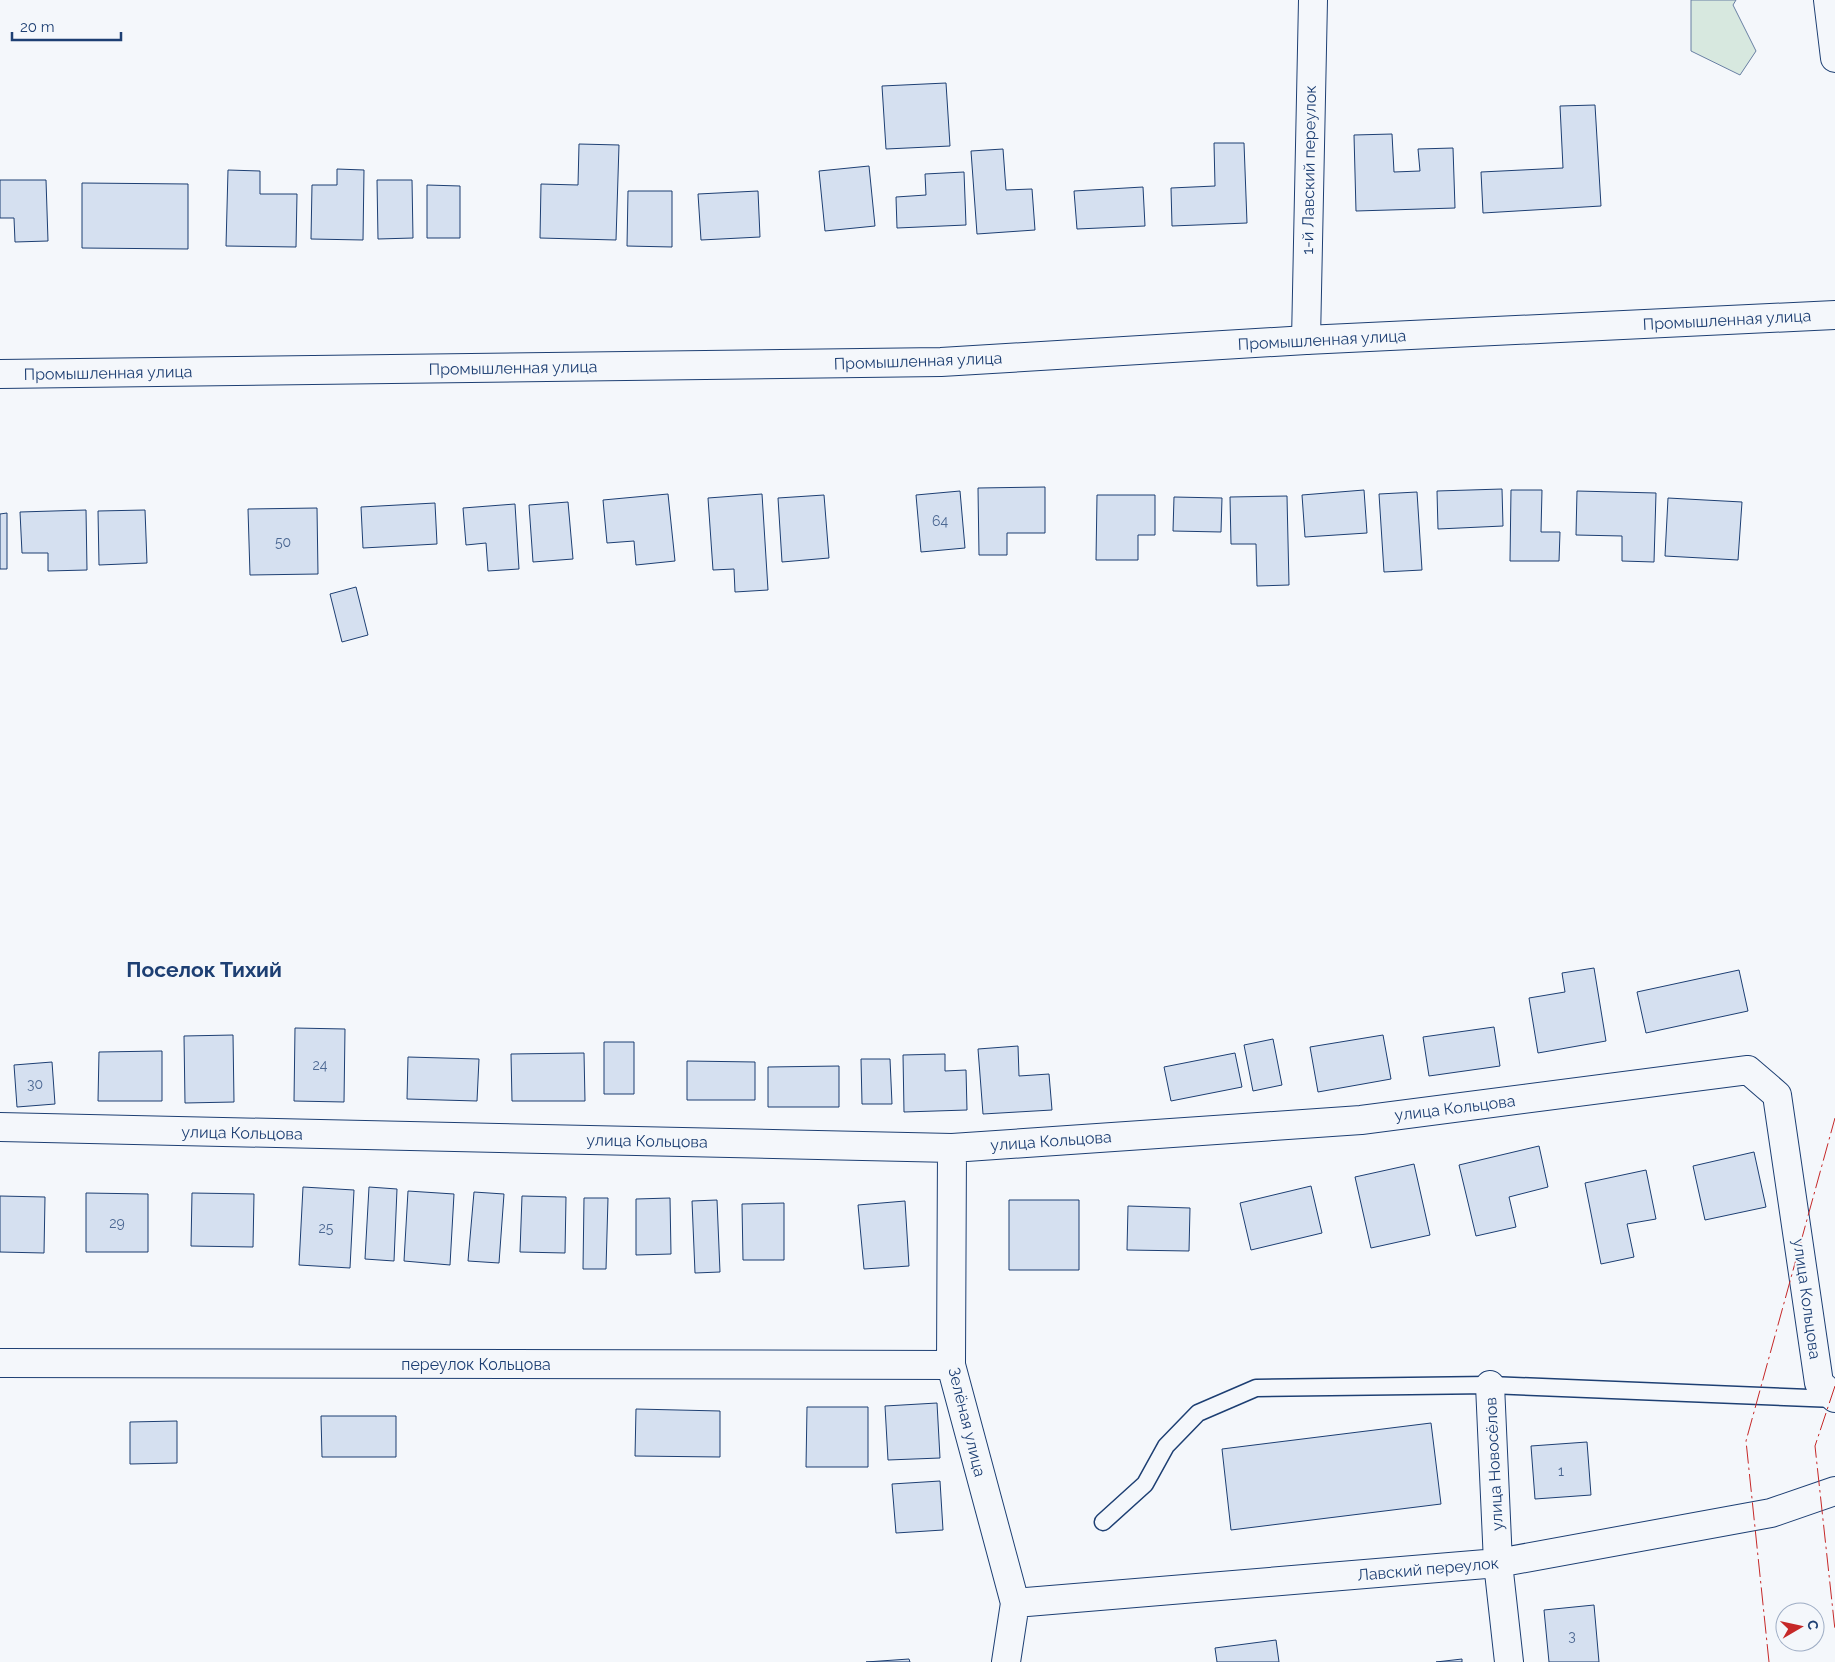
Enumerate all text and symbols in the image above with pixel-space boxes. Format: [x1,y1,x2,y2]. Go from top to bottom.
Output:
scale bar [12,10,121,42]
text: 20 m [20,18,55,36]
street label: 1-й Лавский переулок [1298,85,1320,255]
street label: Промышленная улица [1642,306,1812,334]
street label: Промышленная улица [1237,326,1407,354]
street label: Промышленная улица [833,349,1003,373]
street label: Промышленная улица [428,357,598,379]
street label: Промышленная улица [23,362,193,384]
house number: 64 [932,513,948,529]
house number: 50 [275,534,291,550]
district label: Поселок Тихий [126,957,282,982]
house number: 24 [313,1057,328,1073]
house number: 30 [27,1076,43,1092]
street label: улица Кольцова [1394,1091,1516,1125]
street label: улица Кольцова [181,1122,303,1144]
street label: улица Кольцова [990,1127,1112,1155]
street label: улица Кольцова [586,1130,708,1152]
house number: 29 [109,1215,125,1231]
house number: 25 [319,1220,334,1236]
street label: улица Кольцова [1789,1238,1825,1360]
street label: переулок Кольцова [401,1355,551,1374]
street label: Зелёная улица [944,1365,990,1479]
street label: улица Новосёлов [1481,1397,1507,1531]
house number: 1 [1558,1463,1564,1479]
street label: Лавский переулок [1356,1553,1500,1585]
north arrow [1775,1602,1825,1652]
text: С [1804,1619,1822,1631]
house number: 3 [1568,1628,1576,1644]

